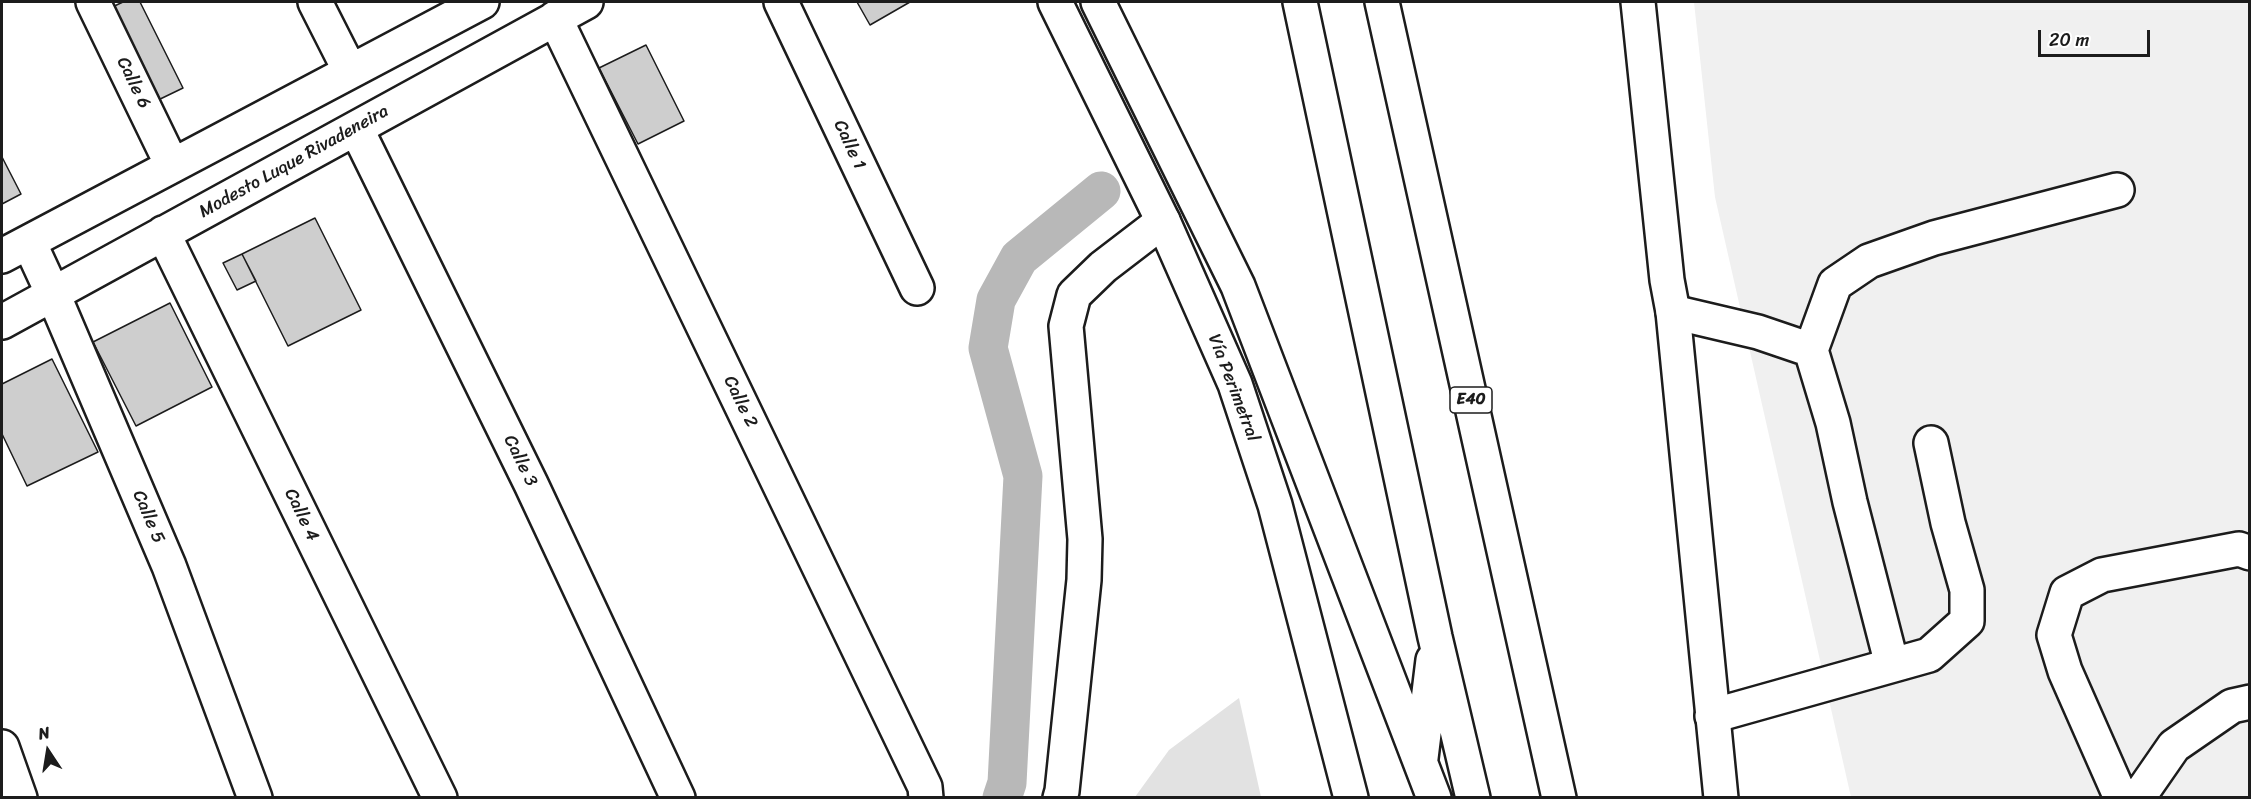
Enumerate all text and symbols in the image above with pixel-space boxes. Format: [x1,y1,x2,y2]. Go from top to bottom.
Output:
scale bar [2041,18,2154,56]
text: 20 m [2049,24,2089,56]
street label: Calle 6 [111,54,155,112]
street label: Modesto Luque Rivadeneira [195,101,393,223]
street label: Calle 1 [828,117,870,173]
street label: Vía Perimetral [1203,331,1263,445]
street label: Calle 2 [718,373,762,431]
road number: E40 [1450,387,1492,413]
street label: Calle 3 [498,432,542,490]
street label: Calle 4 [279,485,323,545]
street label: Calle 5 [127,487,169,547]
text: N [36,718,53,748]
north arrow [18,721,78,781]

